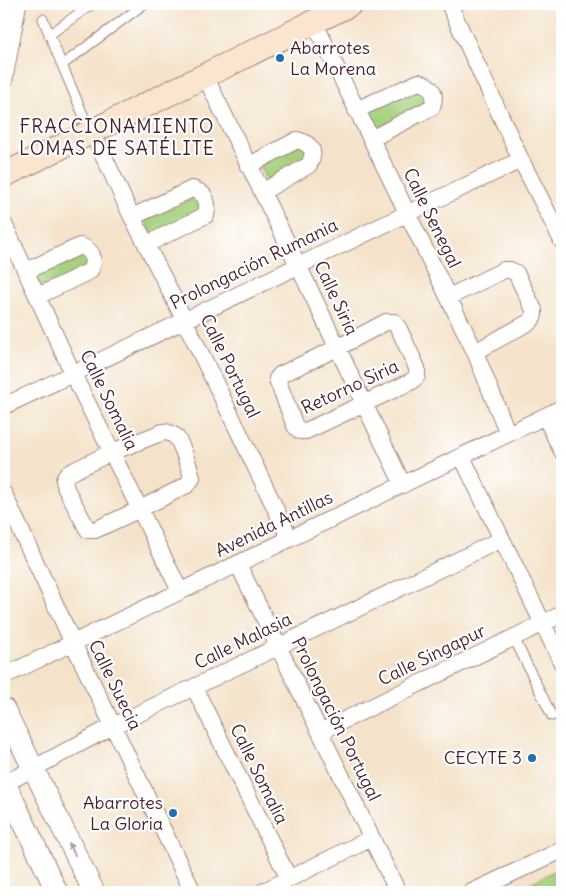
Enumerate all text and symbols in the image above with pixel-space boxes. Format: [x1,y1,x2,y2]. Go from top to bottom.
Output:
place label: Abarrotes La Morena [290,36,376,80]
marker: Abarrotes La Morena [274,52,286,64]
district label: FRACCIONAMIENTO LOMAS DE SATÉLITE [19,114,215,160]
street label: Calle Senegal [398,164,467,271]
street label: Prolongación Rumania [166,213,341,314]
street label: Calle Siria [309,257,364,339]
street label: Calle Portugal [195,310,266,422]
street label: Calle Somalia [75,346,144,454]
street label: Retorno Siria [297,354,402,419]
street label: Avenida Antillas [211,485,336,562]
street label: Calle Malasia [190,607,295,674]
street label: Calle Singapur [374,618,490,691]
street label: Prolongación Portugal [287,633,386,805]
street label: Calle Suecia [84,636,147,734]
street label: Calle Somalia [225,720,294,828]
place label: CECYTE 3 [444,746,522,769]
marker: CECYTE 3 [526,752,538,764]
place label: Abarrotes La Gloria [83,791,163,835]
marker: Abarrotes La Gloria [167,807,179,819]
one-way arrow [68,841,76,856]

